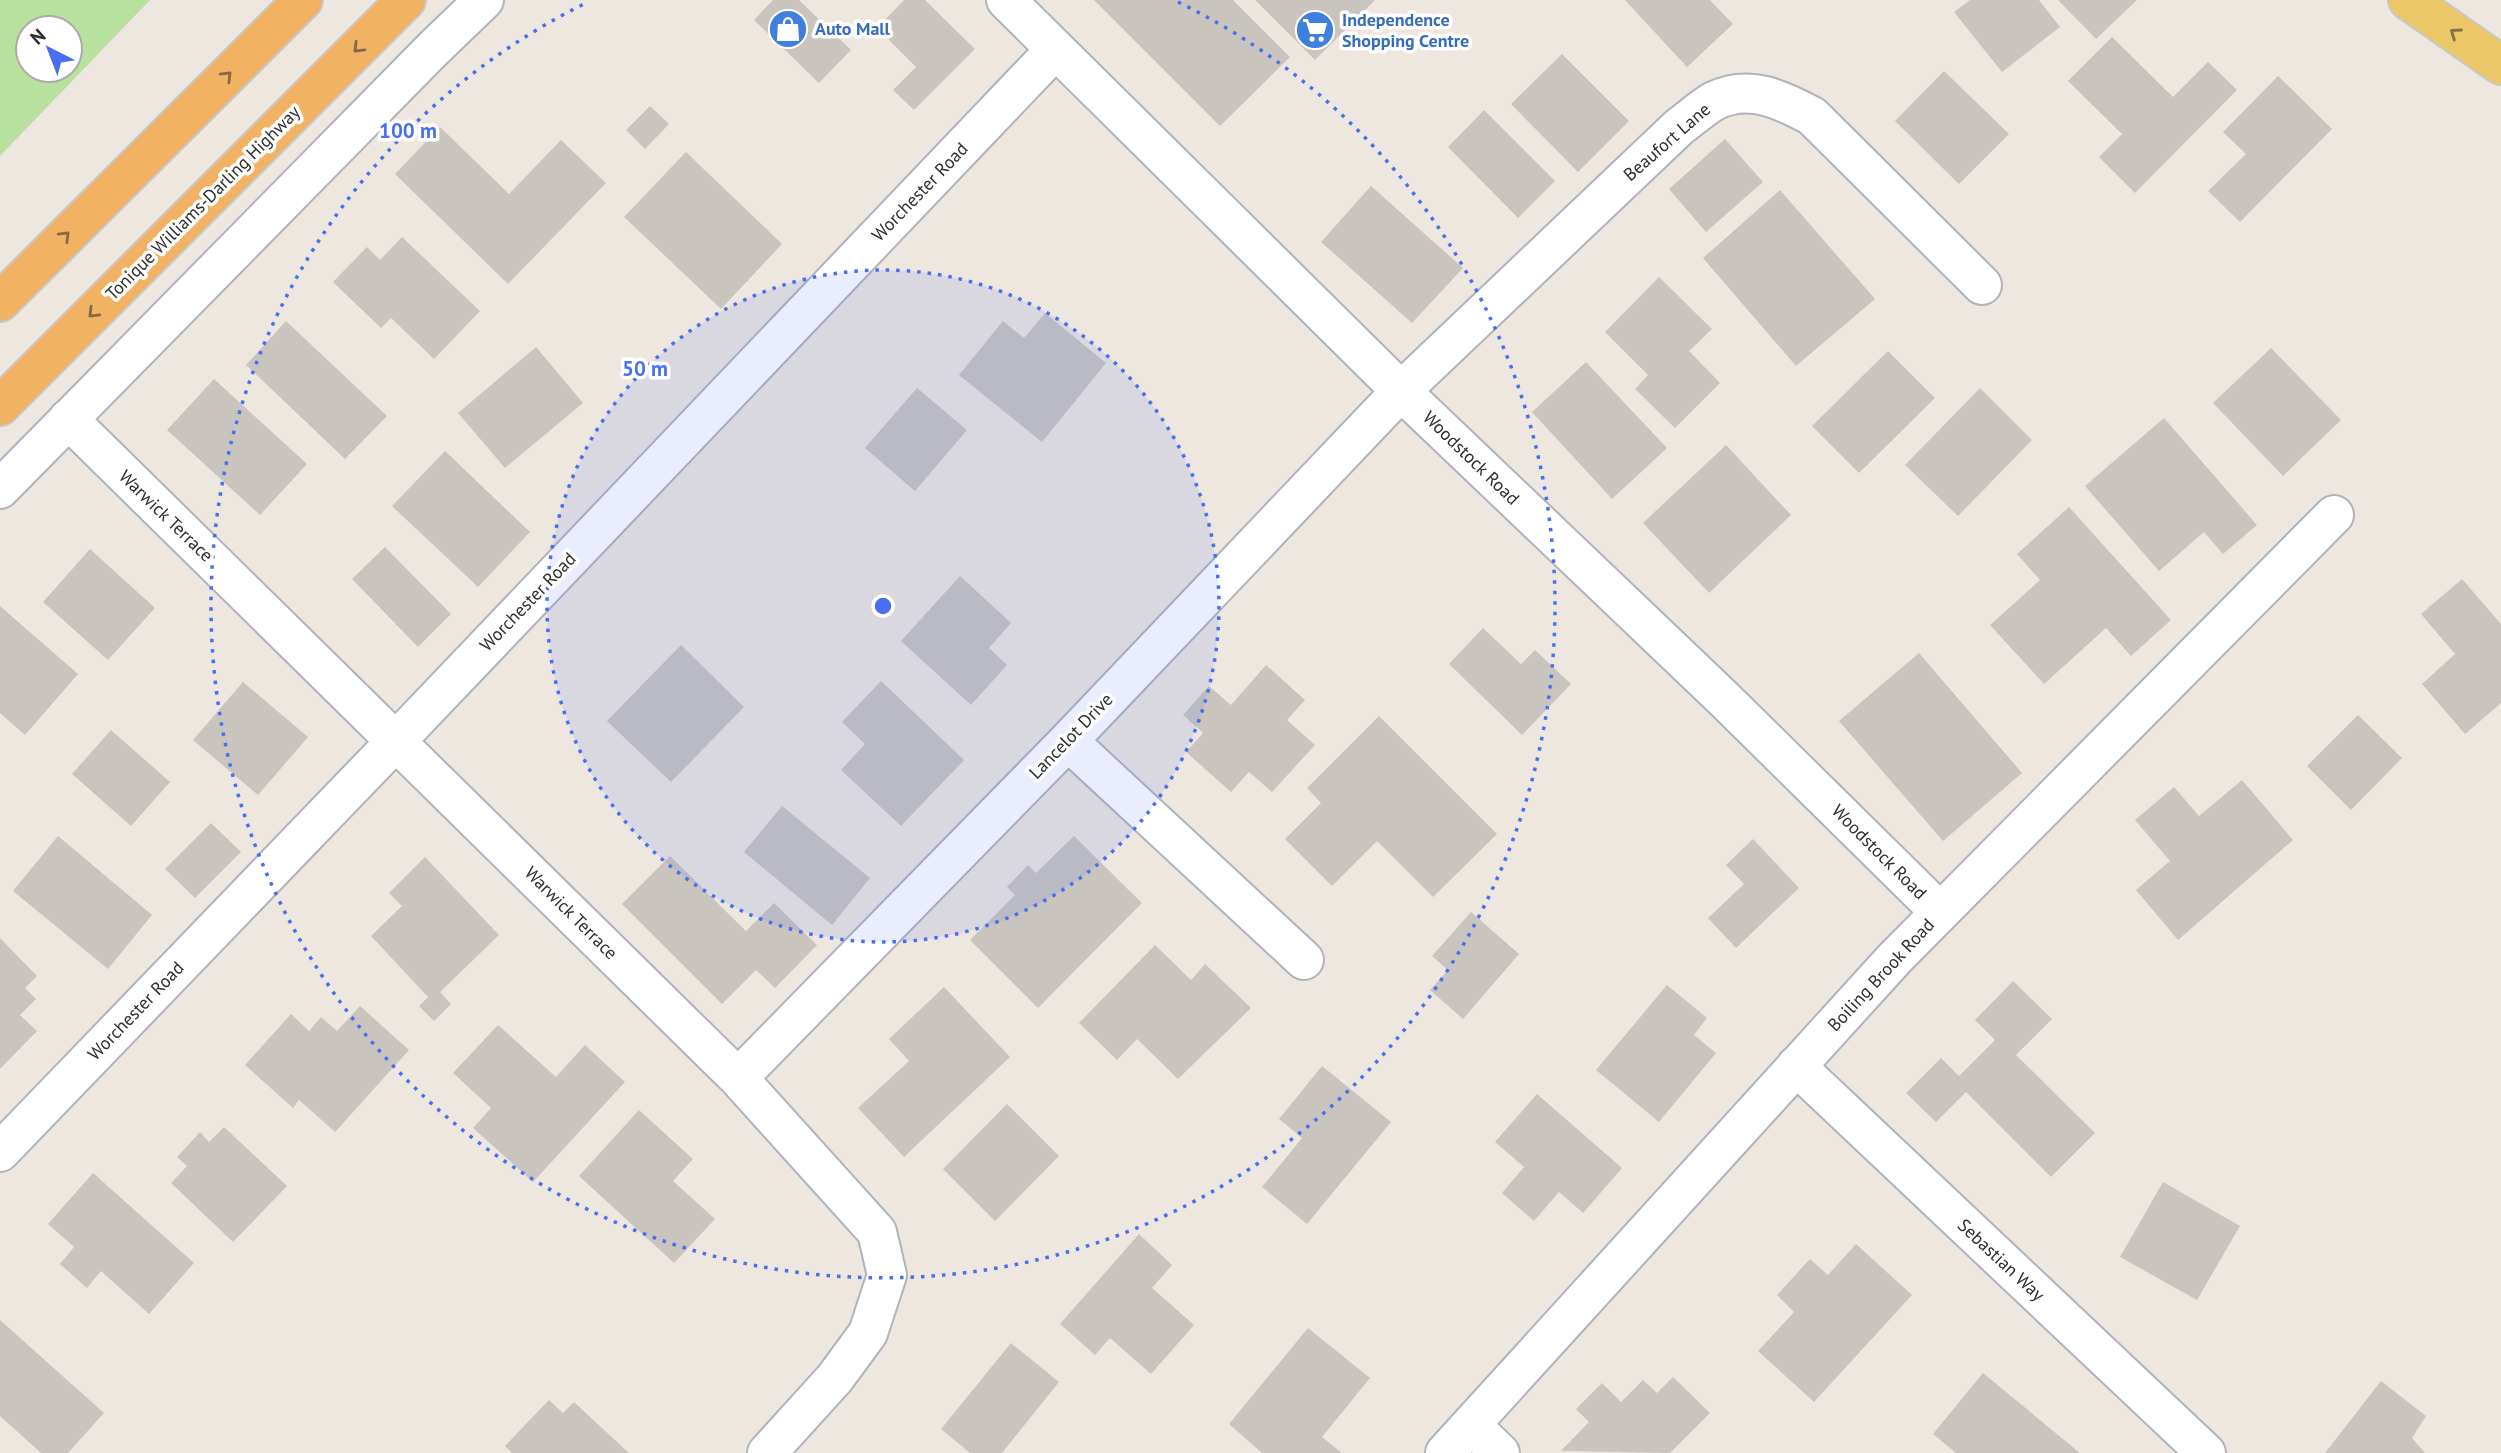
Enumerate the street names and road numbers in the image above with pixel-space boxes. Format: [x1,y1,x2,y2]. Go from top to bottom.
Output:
street label: Beaufort Lane [1618,98,1715,186]
street label: Tonique Williams-Darling Highway [101,100,305,305]
street label: Worchester Road [867,137,973,246]
street label: Woodstock Road [1418,406,1524,509]
street label: Warwick Terrace [114,465,218,566]
street label: Worchester Road [475,547,581,656]
street label: Lancelot Drive [1024,688,1117,783]
street label: Woodstock Road [1827,799,1932,904]
street label: Warwick Terrace [520,861,623,964]
street label: Boiling Brook Road [1822,913,1939,1036]
street label: Worchester Road [83,956,189,1065]
street label: Sebastian Way [1953,1214,2050,1306]

